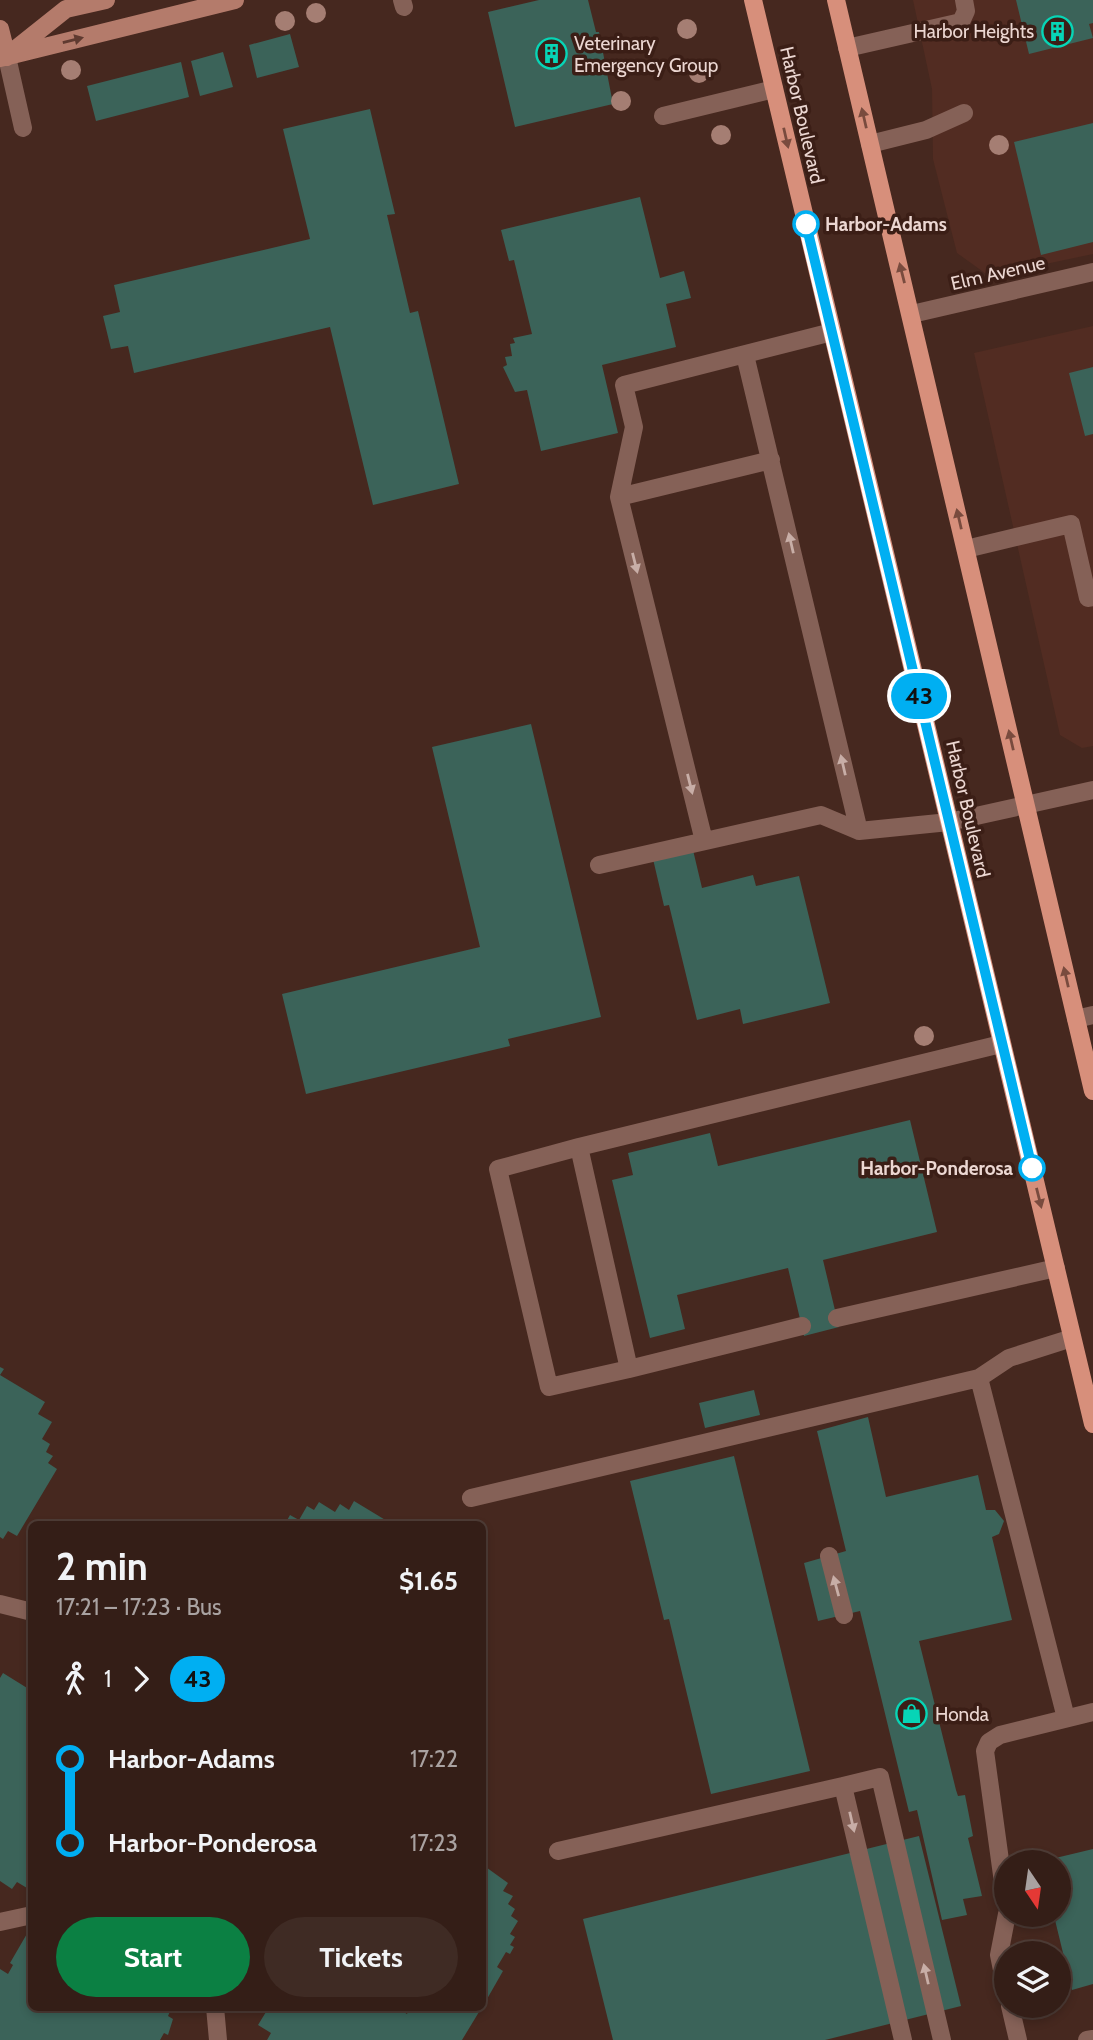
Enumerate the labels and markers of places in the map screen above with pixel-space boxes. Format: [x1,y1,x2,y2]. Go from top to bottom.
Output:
building icon: Harbor Heights [1040,14,1074,48]
place label: Harbor Heights [914,20,1034,43]
place label: Veterinary Emergency Group [574,32,718,77]
building icon: Veterinary Emergency Group [534,37,568,71]
marker: Harbor-Adams [793,211,819,237]
place label: Harbor-Adams [825,213,947,236]
marker: Harbor-Ponderosa [1019,1155,1045,1181]
place label: Harbor-Ponderosa [860,1157,1014,1180]
shop icon: Honda [895,1697,929,1731]
place label: Honda [935,1703,989,1726]

